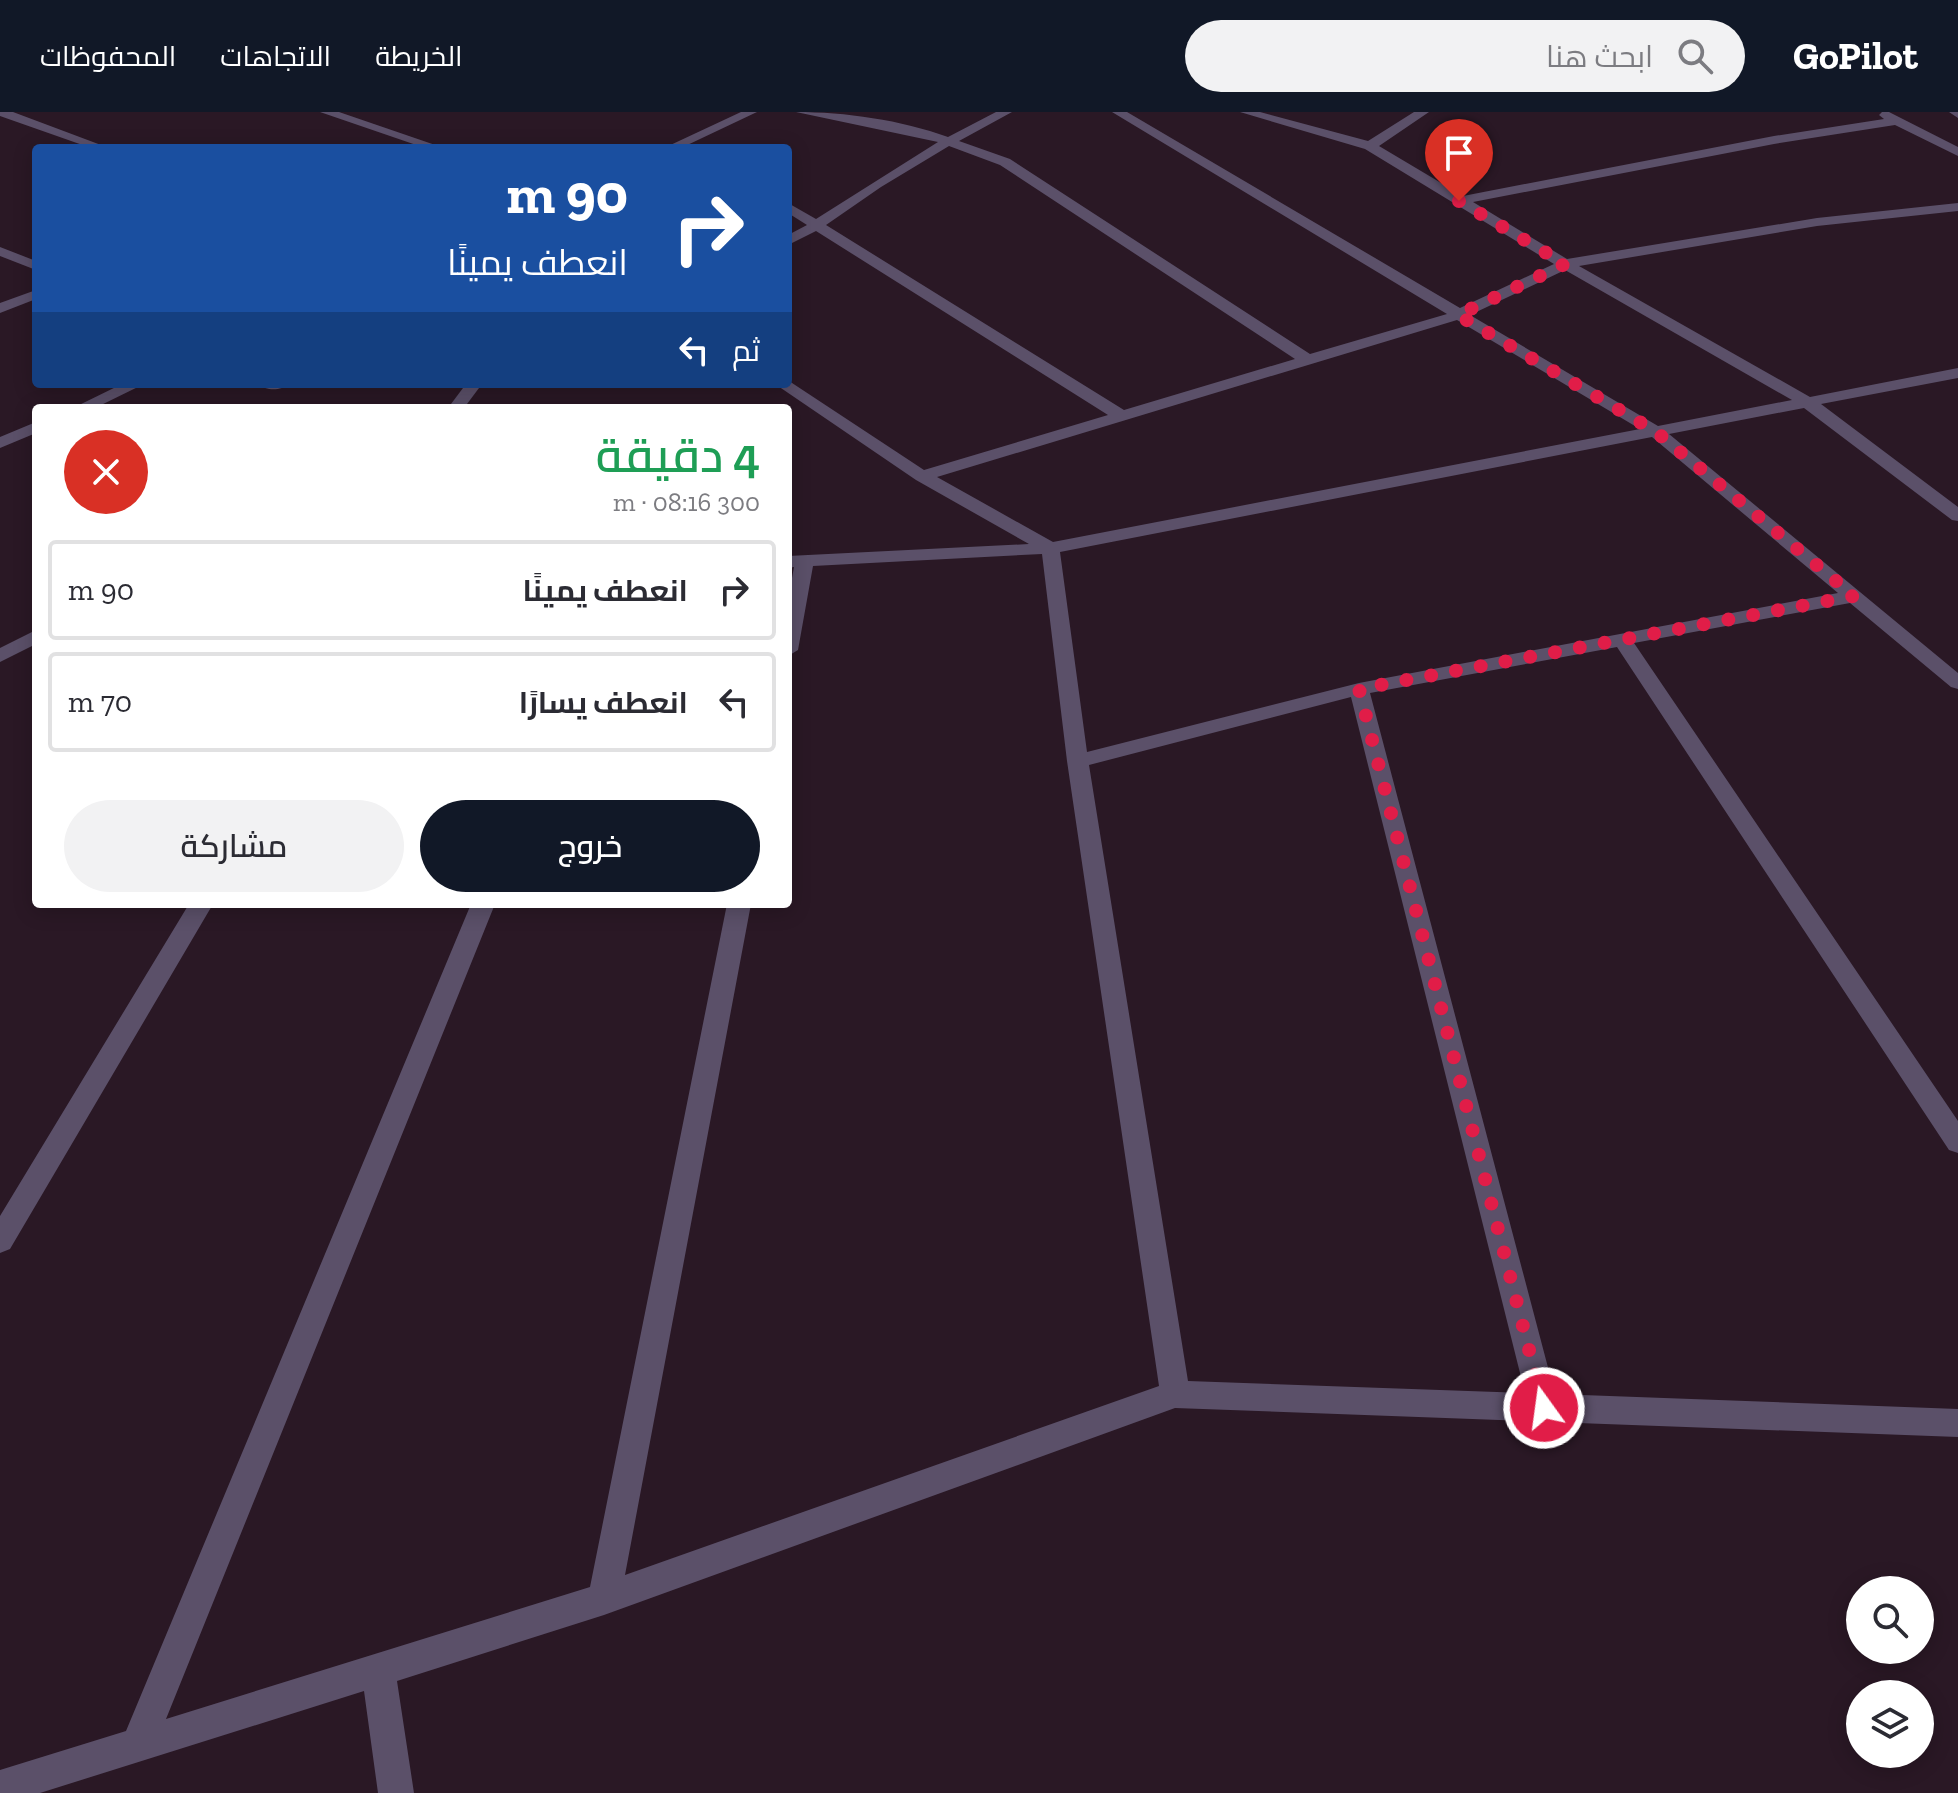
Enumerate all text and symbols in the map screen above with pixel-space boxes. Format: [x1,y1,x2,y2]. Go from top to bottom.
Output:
search box [1185,20,1745,92]
text: GoPilot [1793,33,1918,79]
icon: search [1673,34,1717,78]
text: ابحث هنا [1546,39,1653,75]
text: المحفوظات [40,40,176,73]
text: الاتجاهات [220,40,331,73]
text: الخريطة [375,40,463,73]
pin [1425,119,1493,201]
icon: arrive [1437,131,1481,175]
text: 90 m [506,160,628,227]
icon: right [656,176,760,280]
text: انعطف يمينًا [447,241,628,284]
icon: left [672,328,716,372]
text: ثم [732,333,760,369]
text: 4 دقيقة [596,427,760,484]
button: close [64,430,148,514]
text: 300 m · 08:16 [613,486,760,518]
icon: right [712,568,756,612]
text: 90 m [68,572,134,608]
text: انعطف يمينًا [522,573,688,609]
icon: left [712,680,756,724]
text: 70 m [68,684,132,720]
text: انعطف يسارًا [519,685,688,721]
button: مشاركة [64,800,404,892]
button: خروج [420,800,760,892]
position arrow [1502,1366,1586,1450]
map controls [1846,1576,1934,1768]
button: search [1846,1576,1934,1664]
button: layers [1846,1680,1934,1768]

